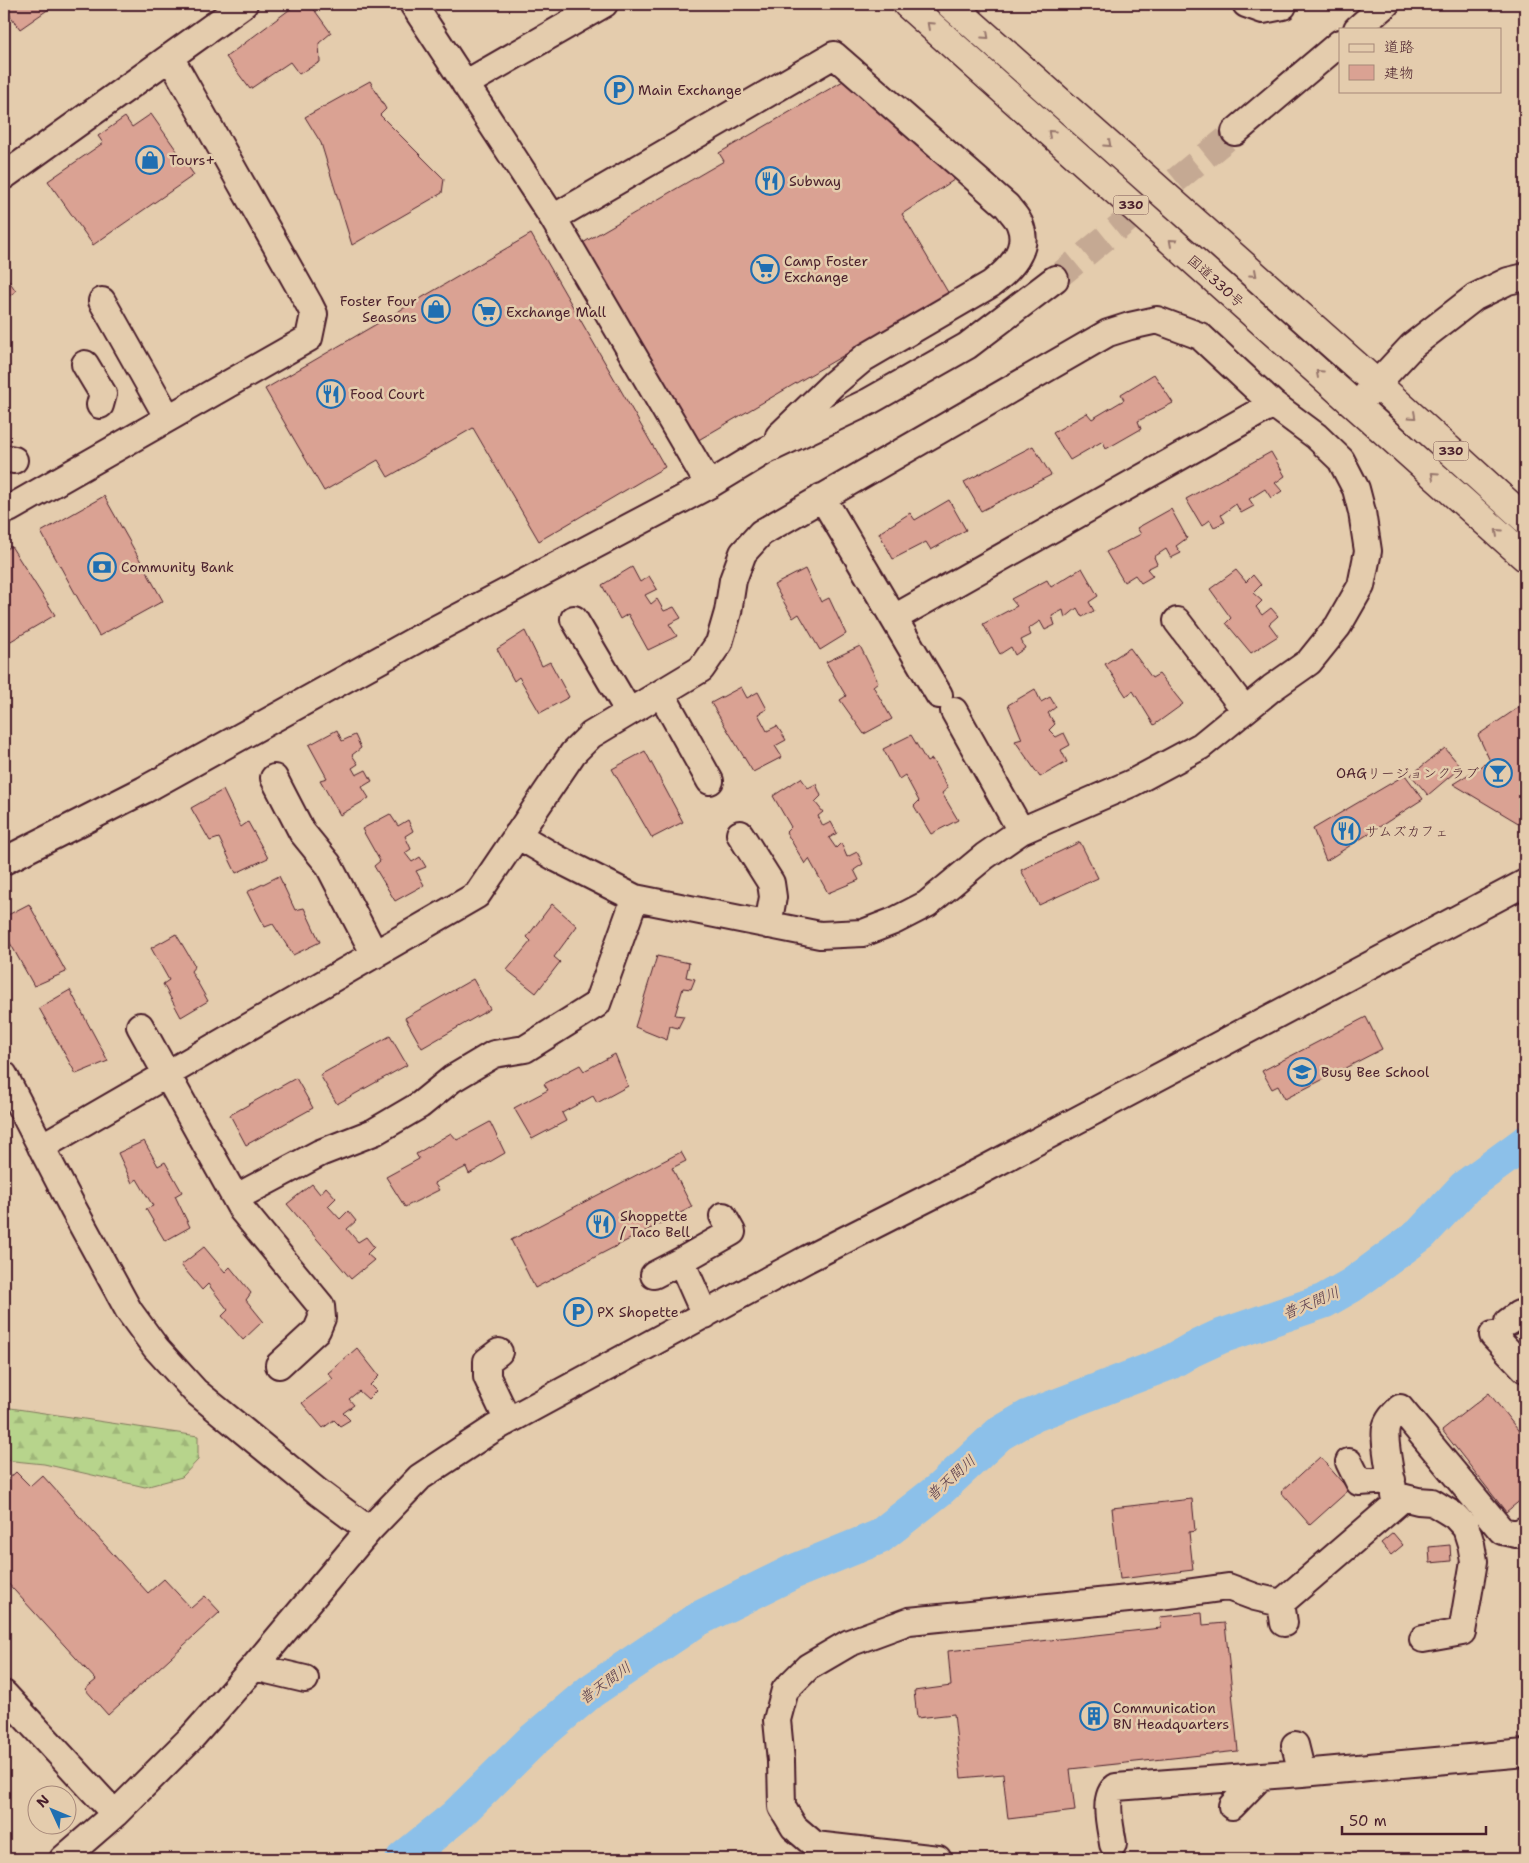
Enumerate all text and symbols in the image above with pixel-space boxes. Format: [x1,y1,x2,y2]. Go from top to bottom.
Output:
one-way arrow [927,21,936,30]
legend [1339,28,1502,92]
one-way arrow [981,30,990,39]
text: 道路 [1384,37,1414,57]
text: 建物 [1384,63,1414,83]
parking icon: Main Exchange [604,75,634,105]
place label: Main Exchange [638,81,742,99]
one-way arrow [1047,130,1056,139]
one-way arrow [1102,138,1111,147]
shop icon: Tours+ [135,145,165,175]
place label: Tours+ [169,151,215,169]
restaurant icon: Subway [755,166,785,196]
place label: Subway [789,172,841,190]
road number: 330 [1114,196,1148,214]
one-way arrow [1168,239,1177,248]
street label: 国道330号 [1184,251,1248,311]
place label: Camp Foster Exchange [784,252,868,286]
supermarket icon: Camp Foster Exchange [750,254,780,284]
one-way arrow [1248,268,1257,277]
place label: Foster Four Seasons [340,292,417,326]
shop icon: Foster Four Seasons [421,294,451,324]
supermarket icon: Exchange Mall [472,297,502,327]
place label: Exchange Mall [506,303,607,321]
one-way arrow [1316,370,1325,379]
restaurant icon: Food Court [316,379,346,409]
place label: Food Court [350,385,425,403]
one-way arrow [1408,411,1417,420]
road number: 330 [1434,442,1468,461]
one-way arrow [1430,472,1439,481]
one-way arrow [1494,529,1503,538]
bank icon: Community Bank [87,552,117,582]
place label: Community Bank [121,558,234,576]
bar icon: OAGリージョンクラブ [1483,758,1513,788]
place label: OAGリージョンクラブ [1336,764,1479,782]
restaurant icon: サムズカフェ [1331,816,1361,846]
place label: サムズカフェ [1365,822,1448,840]
school or university icon: Busy Bee School [1287,1057,1317,1087]
place label: Busy Bee School [1321,1063,1430,1081]
place label: Shoppette / Taco Bell [620,1207,690,1241]
restaurant icon: Shoppette / Taco Bell [586,1209,616,1239]
water label: 普天間川 [1279,1282,1343,1324]
parking icon: PX Shopette [563,1297,593,1327]
place label: PX Shopette [597,1303,679,1321]
water label: 普天間川 [922,1450,980,1506]
water label: 普天間川 [575,1657,635,1709]
place label: Communication BN Headquarters [1113,1699,1229,1733]
building icon: Communication BN Headquarters [1079,1701,1109,1731]
north arrow [28,1786,78,1836]
text: N [32,1791,53,1811]
scale bar [1342,1803,1485,1835]
text: 50 m [1349,1811,1387,1831]

